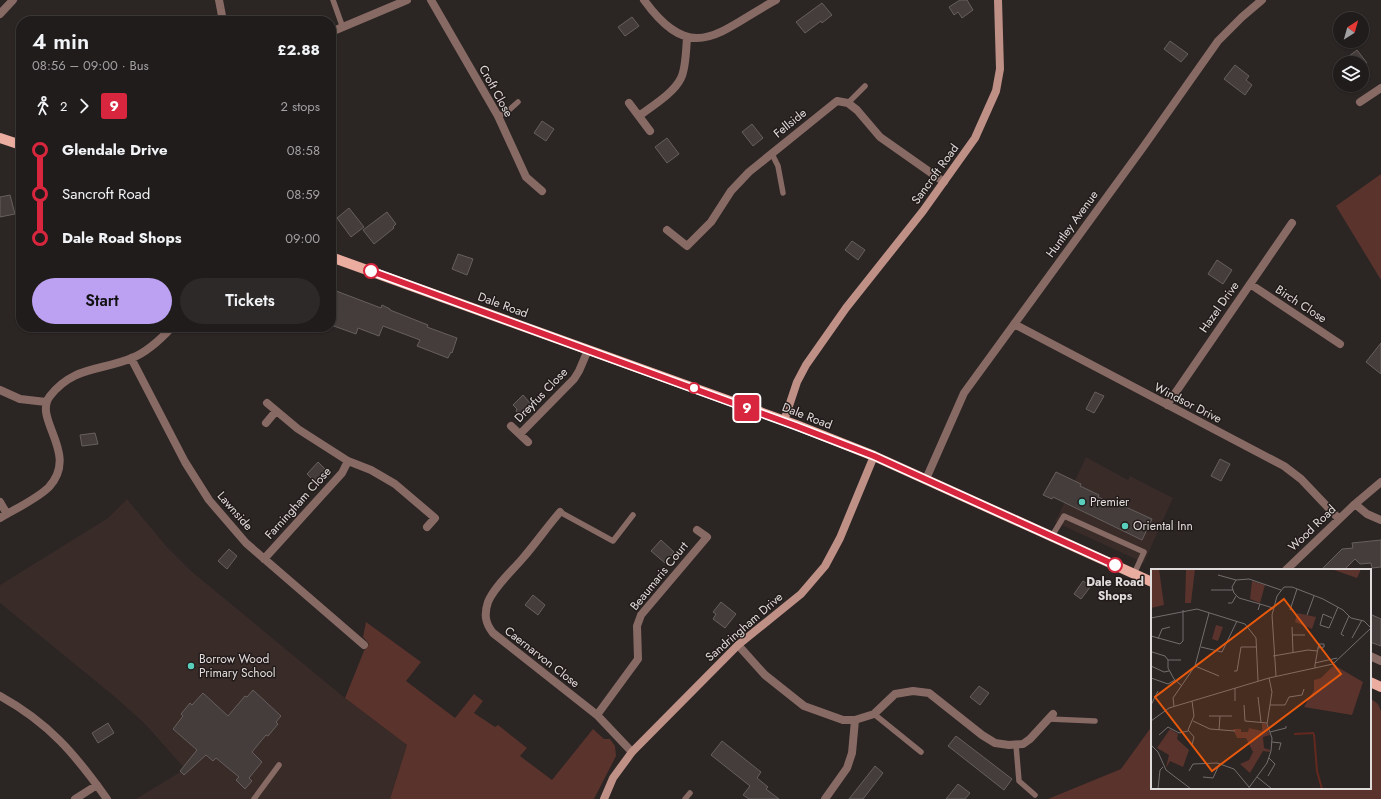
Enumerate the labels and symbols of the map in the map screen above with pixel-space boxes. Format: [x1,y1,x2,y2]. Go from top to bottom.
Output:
north arrow [1333,12,1369,48]
street label: Croft Close [474,62,518,120]
street label: Fellside [769,104,811,142]
street label: Sancroft Road [907,140,963,208]
street label: Huntley Avenue [1041,187,1103,261]
unlabelled marker [363,263,379,279]
street label: Hazel Drive [1195,278,1243,336]
street label: Birch Close [1272,281,1330,327]
street label: Dale Road [475,288,531,322]
street label: Dreyfus Close [510,364,572,426]
street label: Windsor Drive [1151,378,1225,428]
unlabelled marker [688,382,700,394]
line badge: 9 [734,395,760,421]
street label: Dale Road [779,398,835,434]
street label: Farningham Close [261,463,335,543]
street label: Lawnside [213,488,257,534]
place label: Premier [1090,493,1130,511]
marker: Premier [1077,497,1087,507]
street label: Wood Road [1284,501,1340,555]
place label: Oriental Inn [1133,517,1193,535]
marker: Oriental Inn [1120,521,1130,531]
street label: Beaumaris Court [626,538,692,614]
marker: Dale Road Shops [1107,557,1123,573]
inset map [1151,569,1371,789]
place label: Dale Road Shops [1086,573,1144,605]
street label: Sandringham Drive [701,588,787,666]
street label: Caernarvon Close [501,622,583,692]
place label: Borrow Wood Primary School [199,650,276,682]
marker: Borrow Wood Primary School [186,661,196,671]

